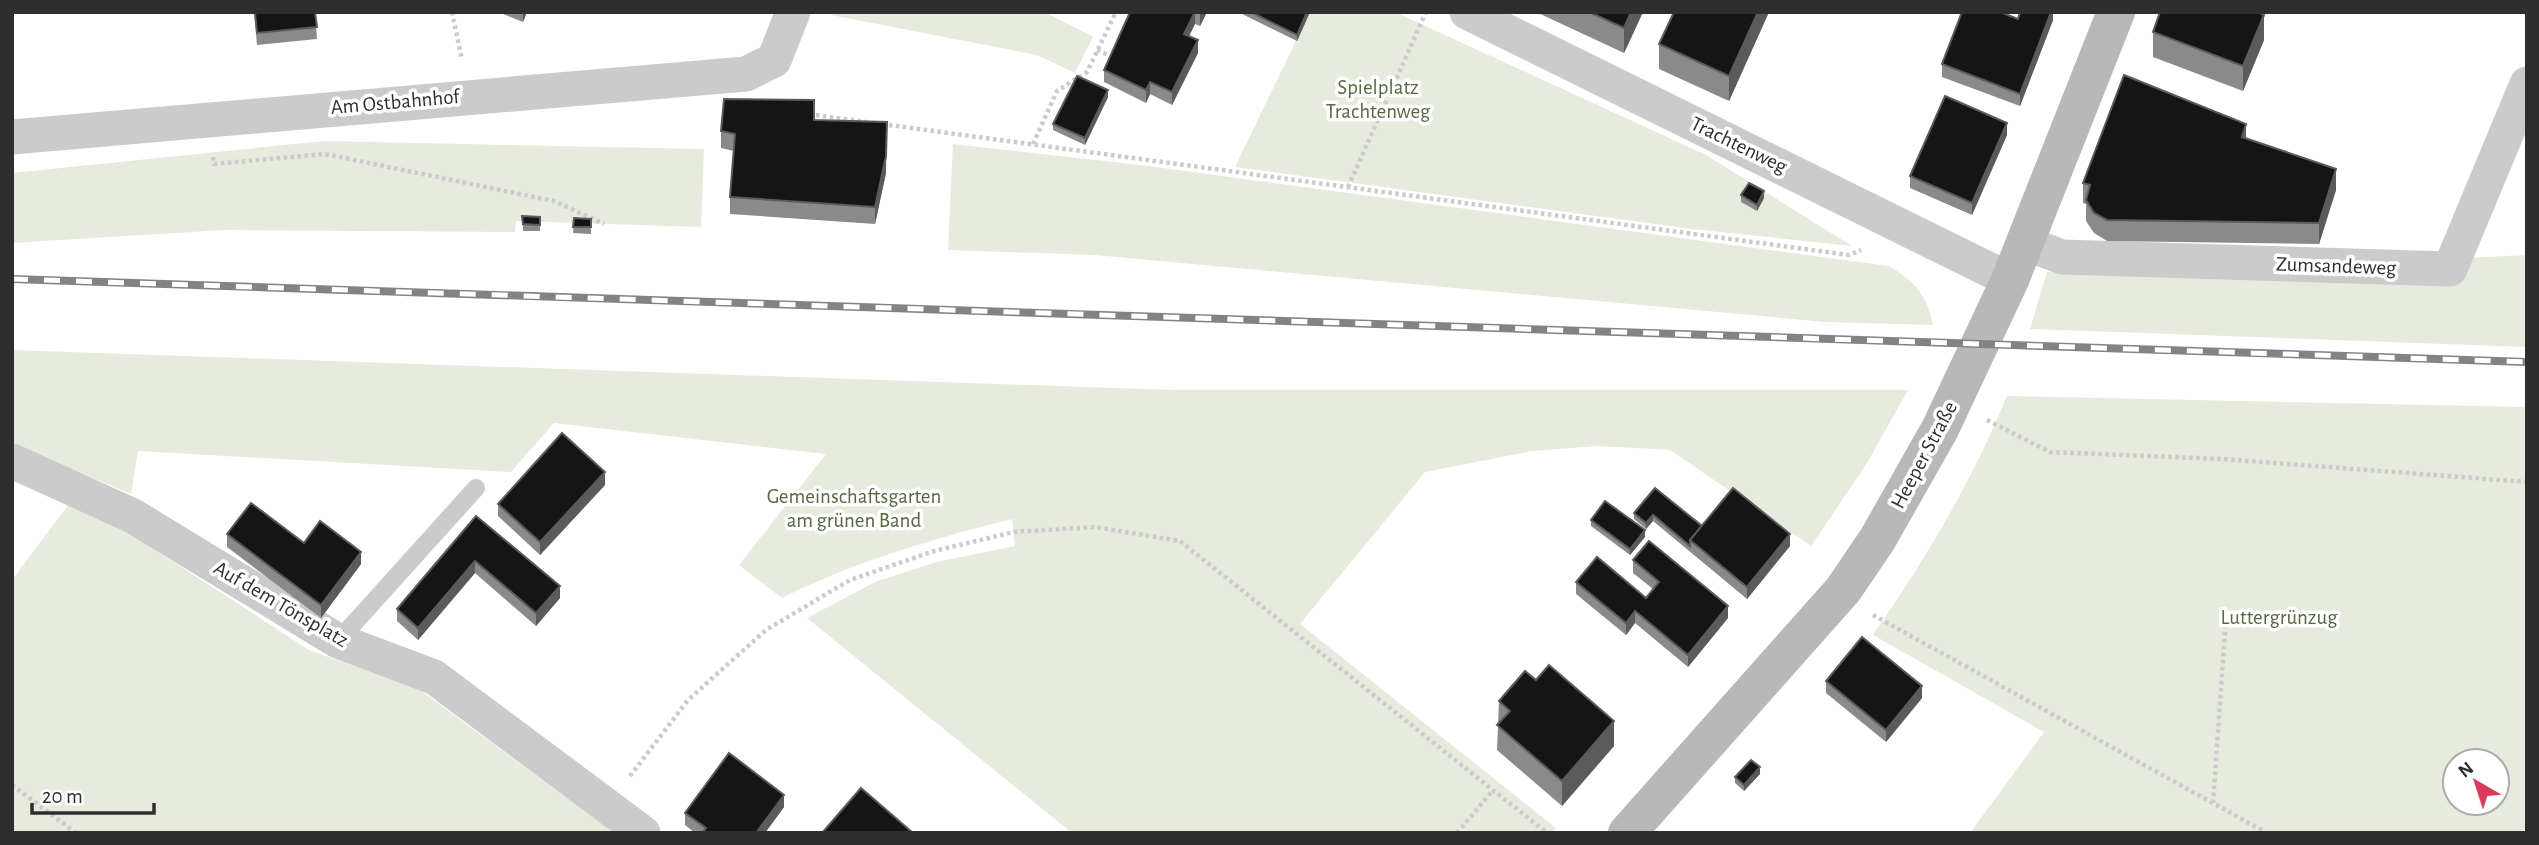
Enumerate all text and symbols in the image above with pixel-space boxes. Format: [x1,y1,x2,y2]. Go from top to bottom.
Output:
park label: Spielplatz Trachtenweg [1326,77,1431,122]
street label: Am Ostbahnhof [330,86,462,118]
street label: Trachtenweg [1688,113,1791,178]
street label: Zumsandeweg [2276,253,2397,279]
street label: Heeper Straße [1887,398,1961,512]
park label: Gemeinschaftsgarten am grünen Band [767,486,941,531]
street label: Auf dem Tönsplatz [210,557,352,651]
park label: Luttergrünzug [2221,607,2338,628]
north arrow [2441,747,2511,817]
text: N [2455,758,2477,781]
scale bar [32,772,154,816]
text: 20 m [42,786,83,807]

